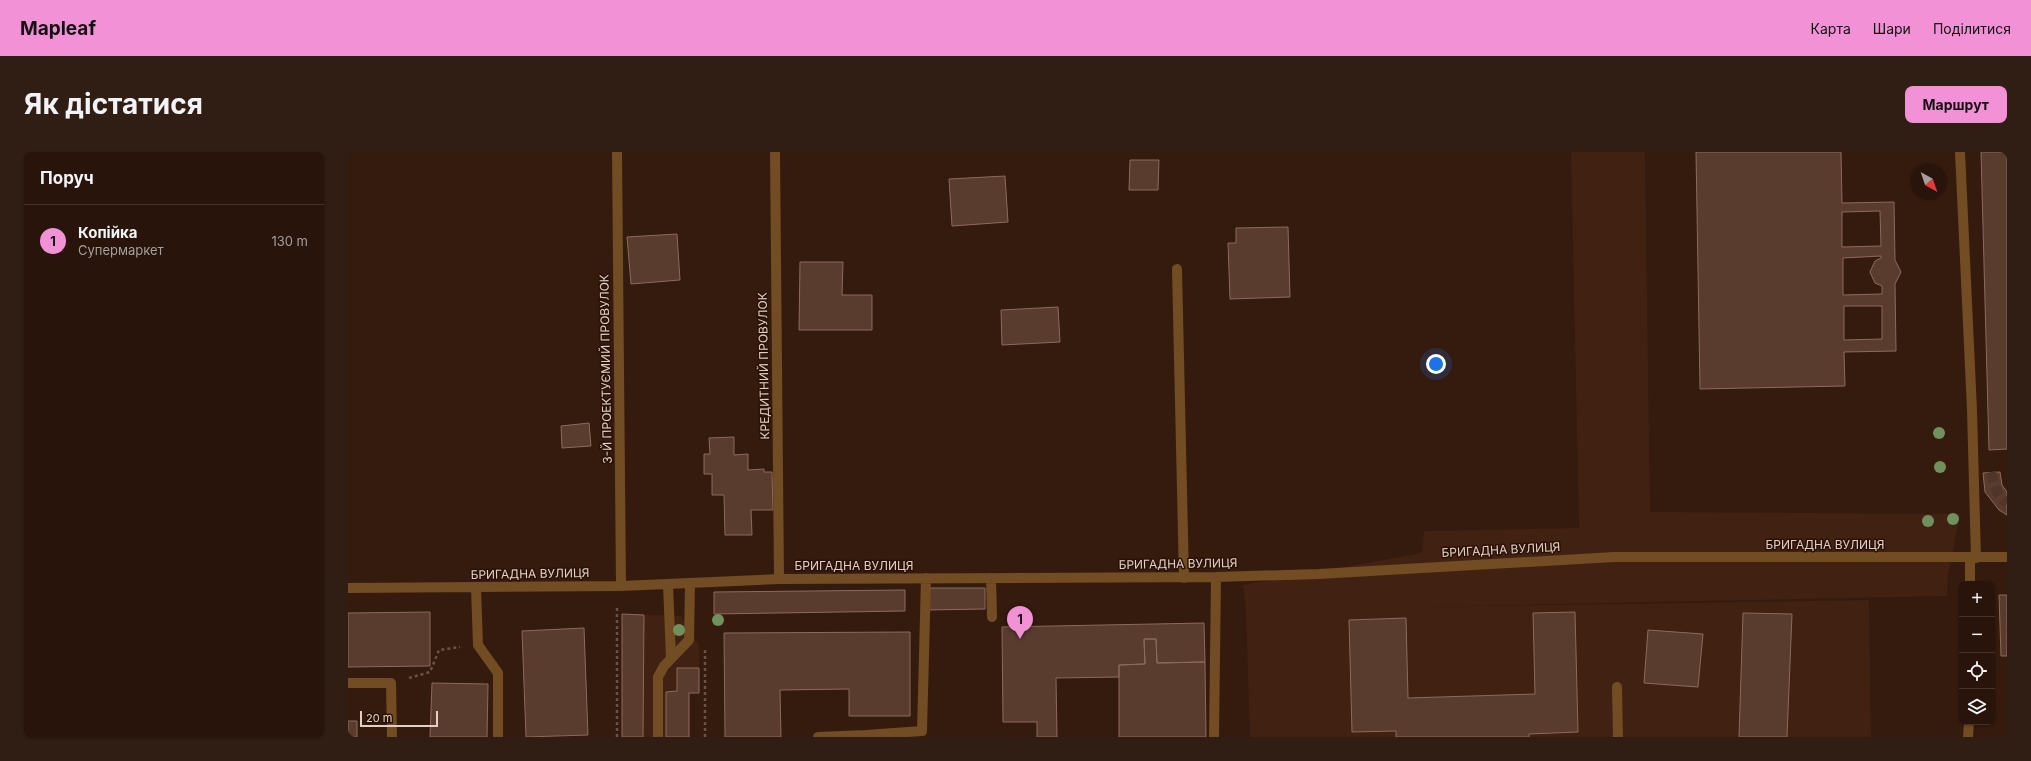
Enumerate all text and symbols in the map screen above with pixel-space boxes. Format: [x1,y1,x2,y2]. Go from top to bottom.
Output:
text: Mapleaf [20,17,96,40]
text: Карта [1811,20,1851,37]
text: Шари [1873,20,1911,37]
text: Поділитися [1933,20,2011,37]
button: Маршрут [1905,86,2007,123]
text: Як дістатися [24,87,203,121]
north arrow [1911,164,1947,200]
text: Поруч [40,168,94,188]
text: Копійка [78,223,137,242]
text: 1 [50,233,56,249]
text: 130 m [271,233,308,249]
text: Супермаркет [78,242,164,258]
street label: 3-Й ПРОЕКТУЄМИЙ ПРОВУЛОК [596,274,615,464]
street label: КРЕДИТНИЙ ПРОВУЛОК [755,292,772,440]
your location [1426,354,1446,374]
street label: БРИГАДНА ВУЛИЦЯ [1766,537,1884,552]
street label: БРИГАДНА ВУЛИЦЯ [1441,539,1561,560]
street label: БРИГАДНА ВУЛИЦЯ [1118,555,1238,572]
street label: БРИГАДНА ВУЛИЦЯ [795,558,913,573]
street label: БРИГАДНА ВУЛИЦЯ [470,565,590,582]
map controls [1959,581,1995,725]
button: + [1959,581,1995,617]
pin: 1 [1007,606,1033,639]
button: − [1959,617,1995,653]
button: locate [1959,653,1995,689]
button: layers [1959,689,1995,725]
scale bar [360,709,438,728]
text: 20 m [366,711,392,725]

